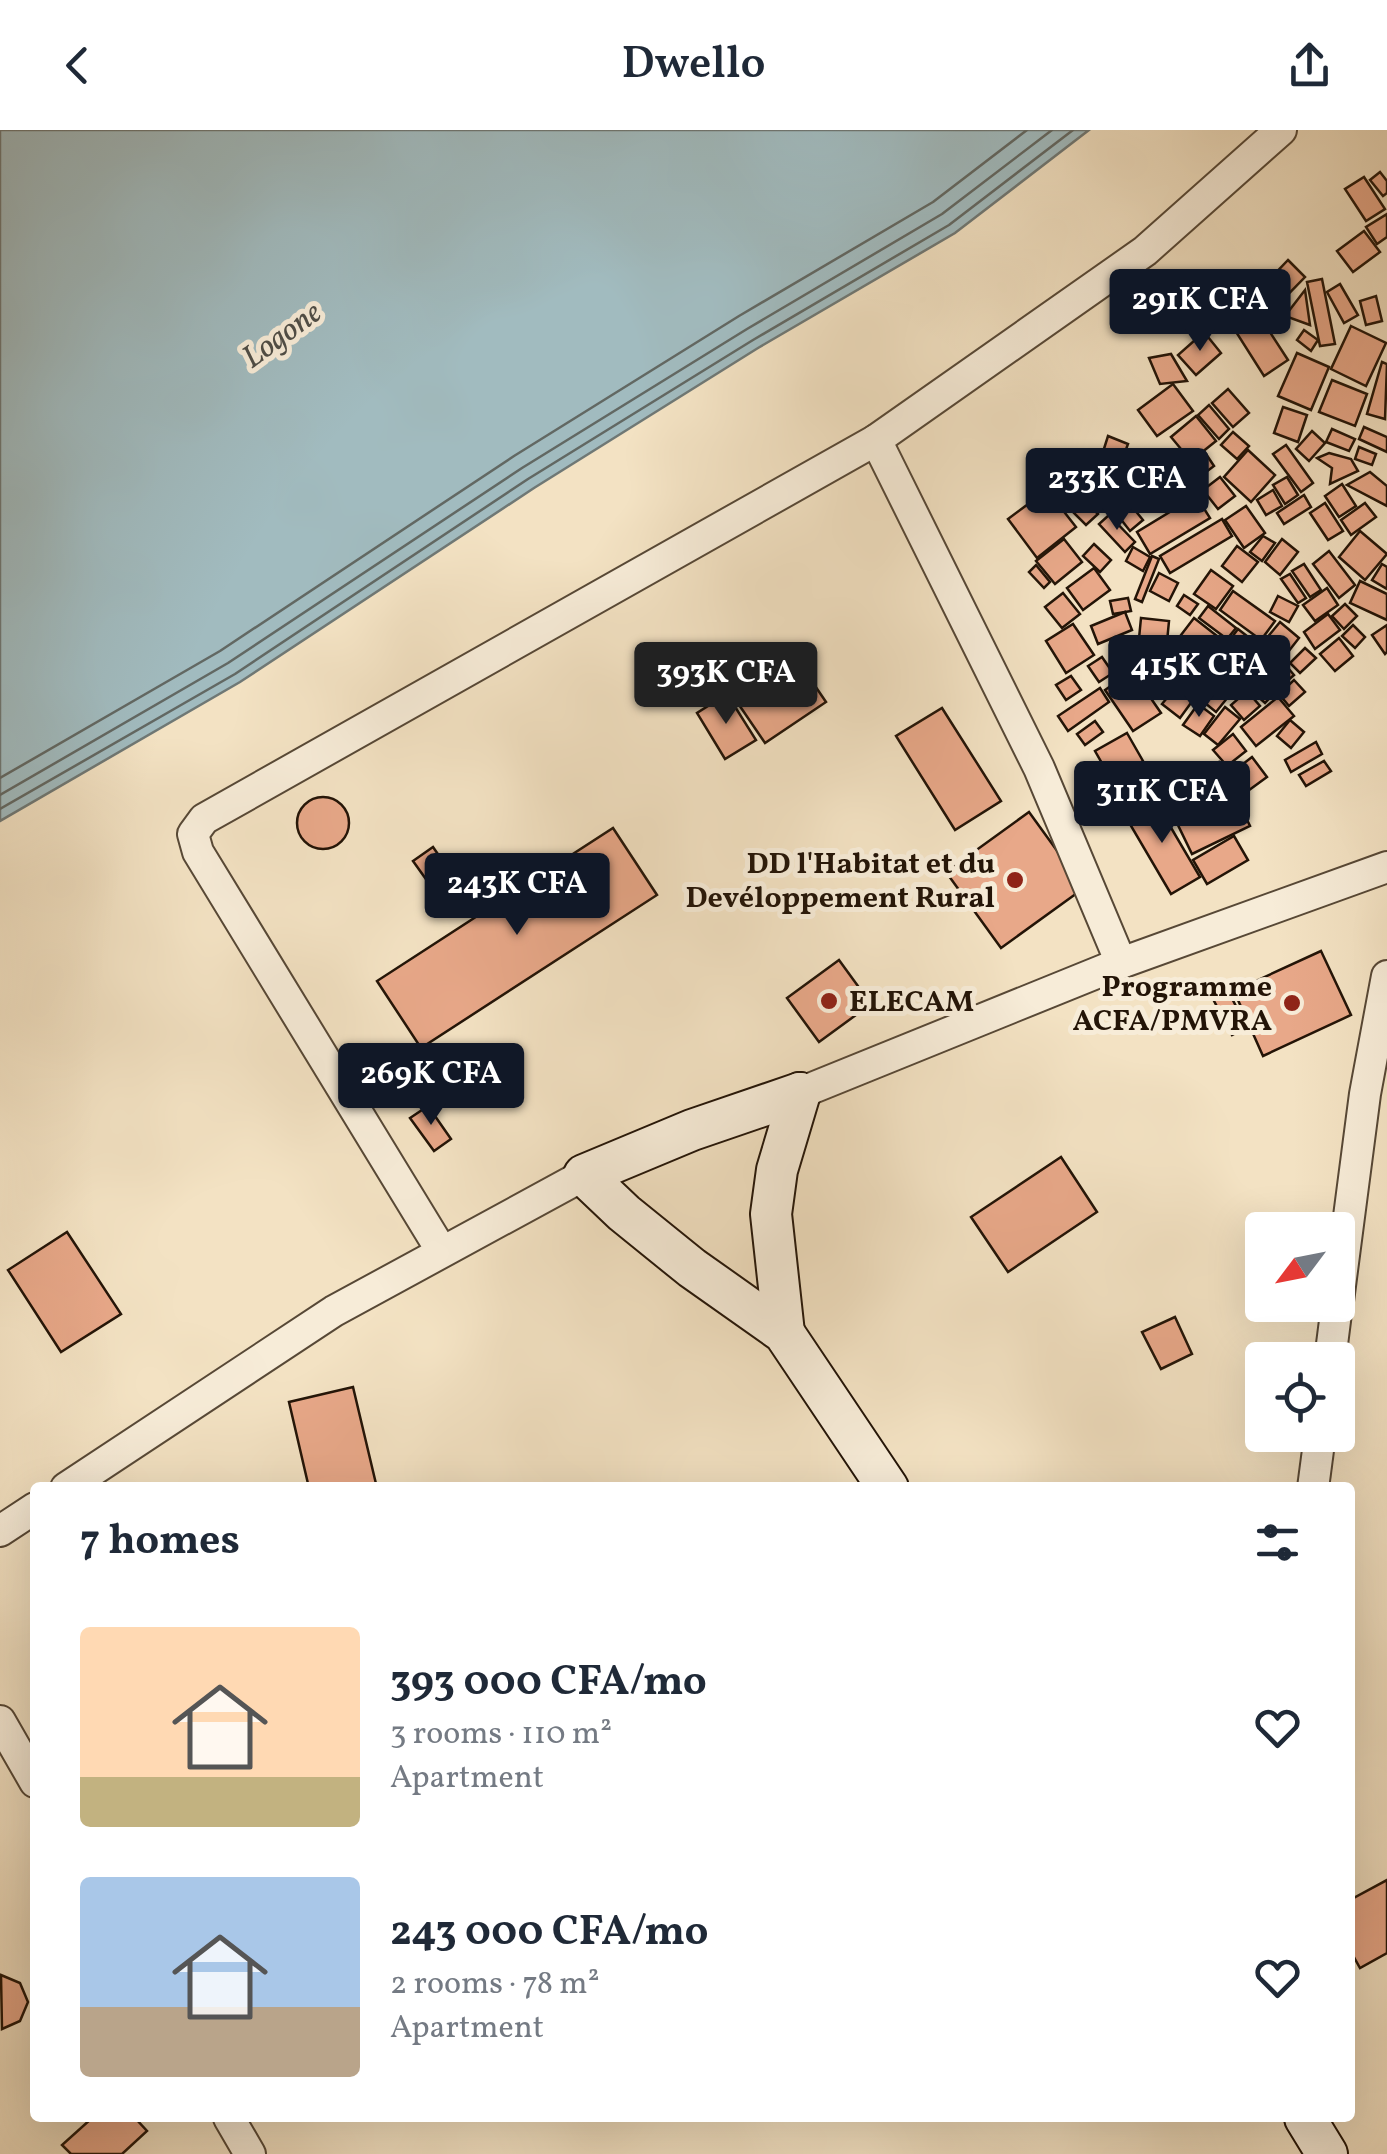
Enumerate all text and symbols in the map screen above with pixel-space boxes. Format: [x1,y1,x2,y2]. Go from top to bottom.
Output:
text: Dwello [621,34,766,97]
icon: back [50,38,105,93]
icon: share [1282,38,1337,93]
pin: 291K CFA [1097,269,1303,354]
text: 291K CFA [1132,279,1268,323]
water label: Logone [234,292,332,380]
pin: 233K CFA [1014,448,1220,533]
text: 233K CFA [1048,458,1186,502]
pin: 415K CFA [1096,635,1302,720]
pin: 393K CFA [623,642,829,727]
text: 415K CFA [1130,645,1268,689]
text: 393K CFA [656,652,796,696]
pin: 311K CFA [1059,761,1265,846]
text: 311K CFA [1096,771,1228,815]
place label: DD l'Habitat et du Devéloppement Rural [686,844,995,920]
pin: 243K CFA [414,853,620,938]
text: 243K CFA [447,863,587,907]
marker: DD l'Habitat et du Devéloppement Rural [1004,869,1026,891]
place label: Programme ACFA/PMVRA [1073,967,1272,1043]
place label: ELECAM [849,982,974,1024]
marker: ELECAM [818,990,840,1012]
marker: Programme ACFA/PMVRA [1281,992,1303,1014]
pin: 269K CFA [328,1043,534,1128]
text: 269K CFA [360,1053,502,1097]
north arrow [1245,1212,1355,1322]
map controls [1245,1212,1355,1452]
button: locate [1245,1342,1355,1452]
text: 7 homes [80,1513,240,1572]
icon: filters [1250,1515,1305,1570]
text: 393 000 CFA/mo [390,1654,707,1713]
icon: home [160,1667,280,1787]
icon: heart [1250,1700,1305,1755]
text: 3 rooms · 110 m² [390,1713,612,1757]
text: Apartment [390,1757,544,1801]
text: 243 000 CFA/mo [390,1904,709,1963]
icon: home [160,1917,280,2037]
icon: heart [1250,1950,1305,2005]
text: 2 rooms · 78 m² [390,1963,600,2007]
text: Apartment [390,2007,544,2051]

